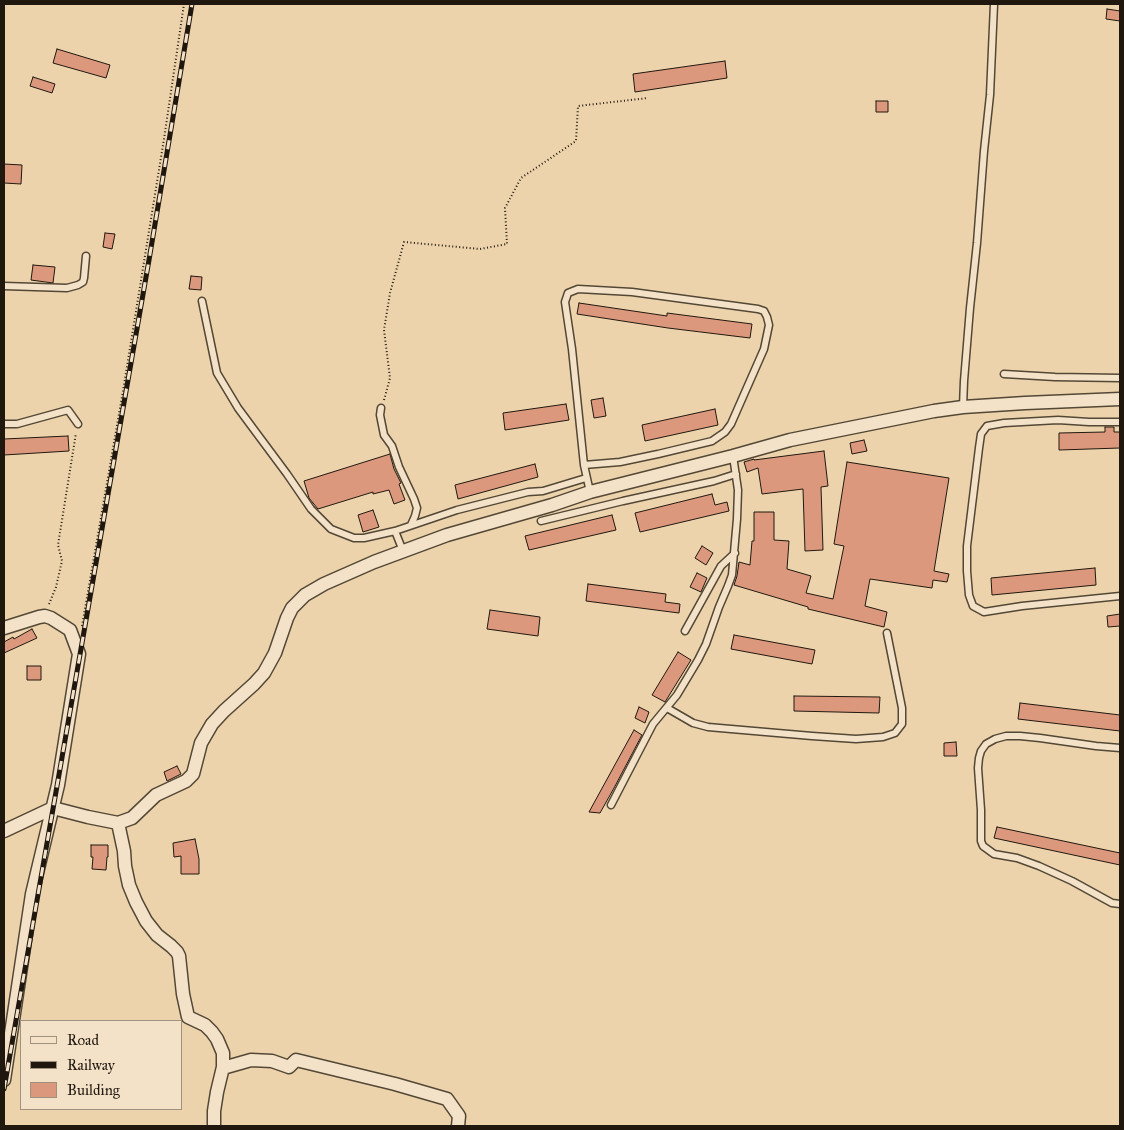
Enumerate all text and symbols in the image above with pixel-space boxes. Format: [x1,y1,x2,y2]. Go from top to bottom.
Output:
legend [20,1020,182,1110]
text: Road [67,1031,99,1049]
text: Railway [67,1056,115,1074]
text: Building [67,1081,120,1099]

